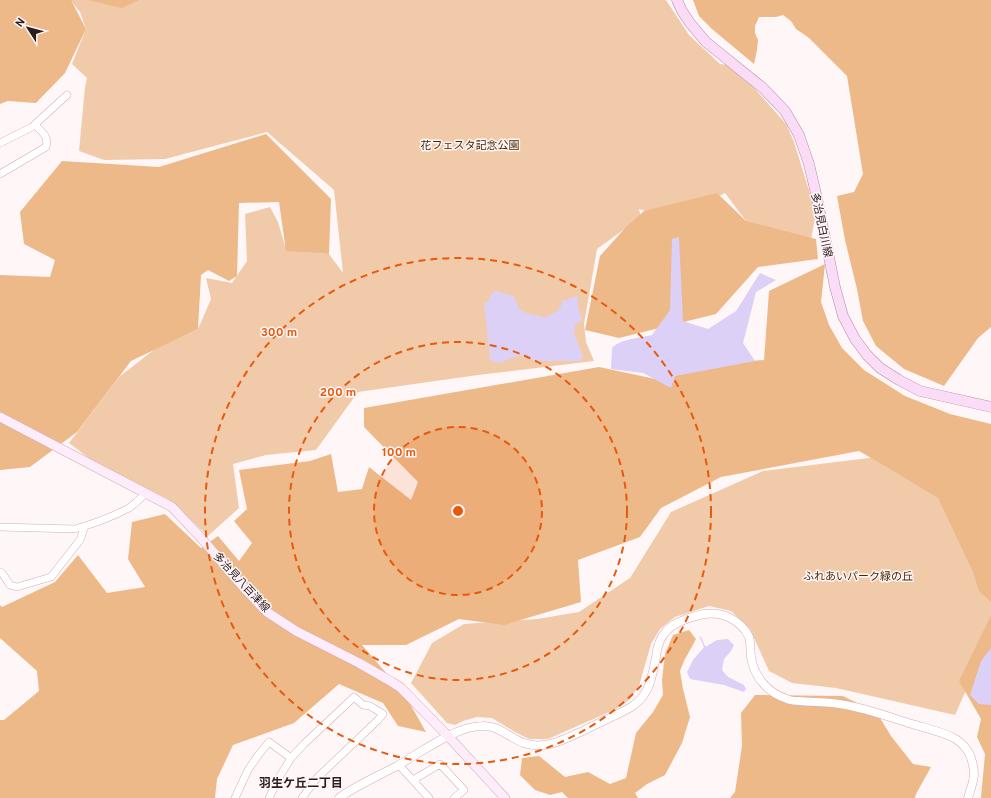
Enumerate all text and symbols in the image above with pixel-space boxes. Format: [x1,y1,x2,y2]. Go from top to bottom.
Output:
north arrow [8,8,48,48]
text: N [13,15,29,30]
park label: 花フェスタ記念公園 [421,139,520,153]
street label: 多治見白川線 [807,191,835,259]
text: 300 m [261,325,297,341]
text: 200 m [320,385,356,401]
text: 100 m [382,445,416,461]
centre of rings [451,504,465,518]
street label: 多治見八百津線 [210,550,273,616]
park label: ふれあいパーク緑の丘 [803,570,913,584]
district label: 羽生ケ丘二丁目 [259,776,343,792]

